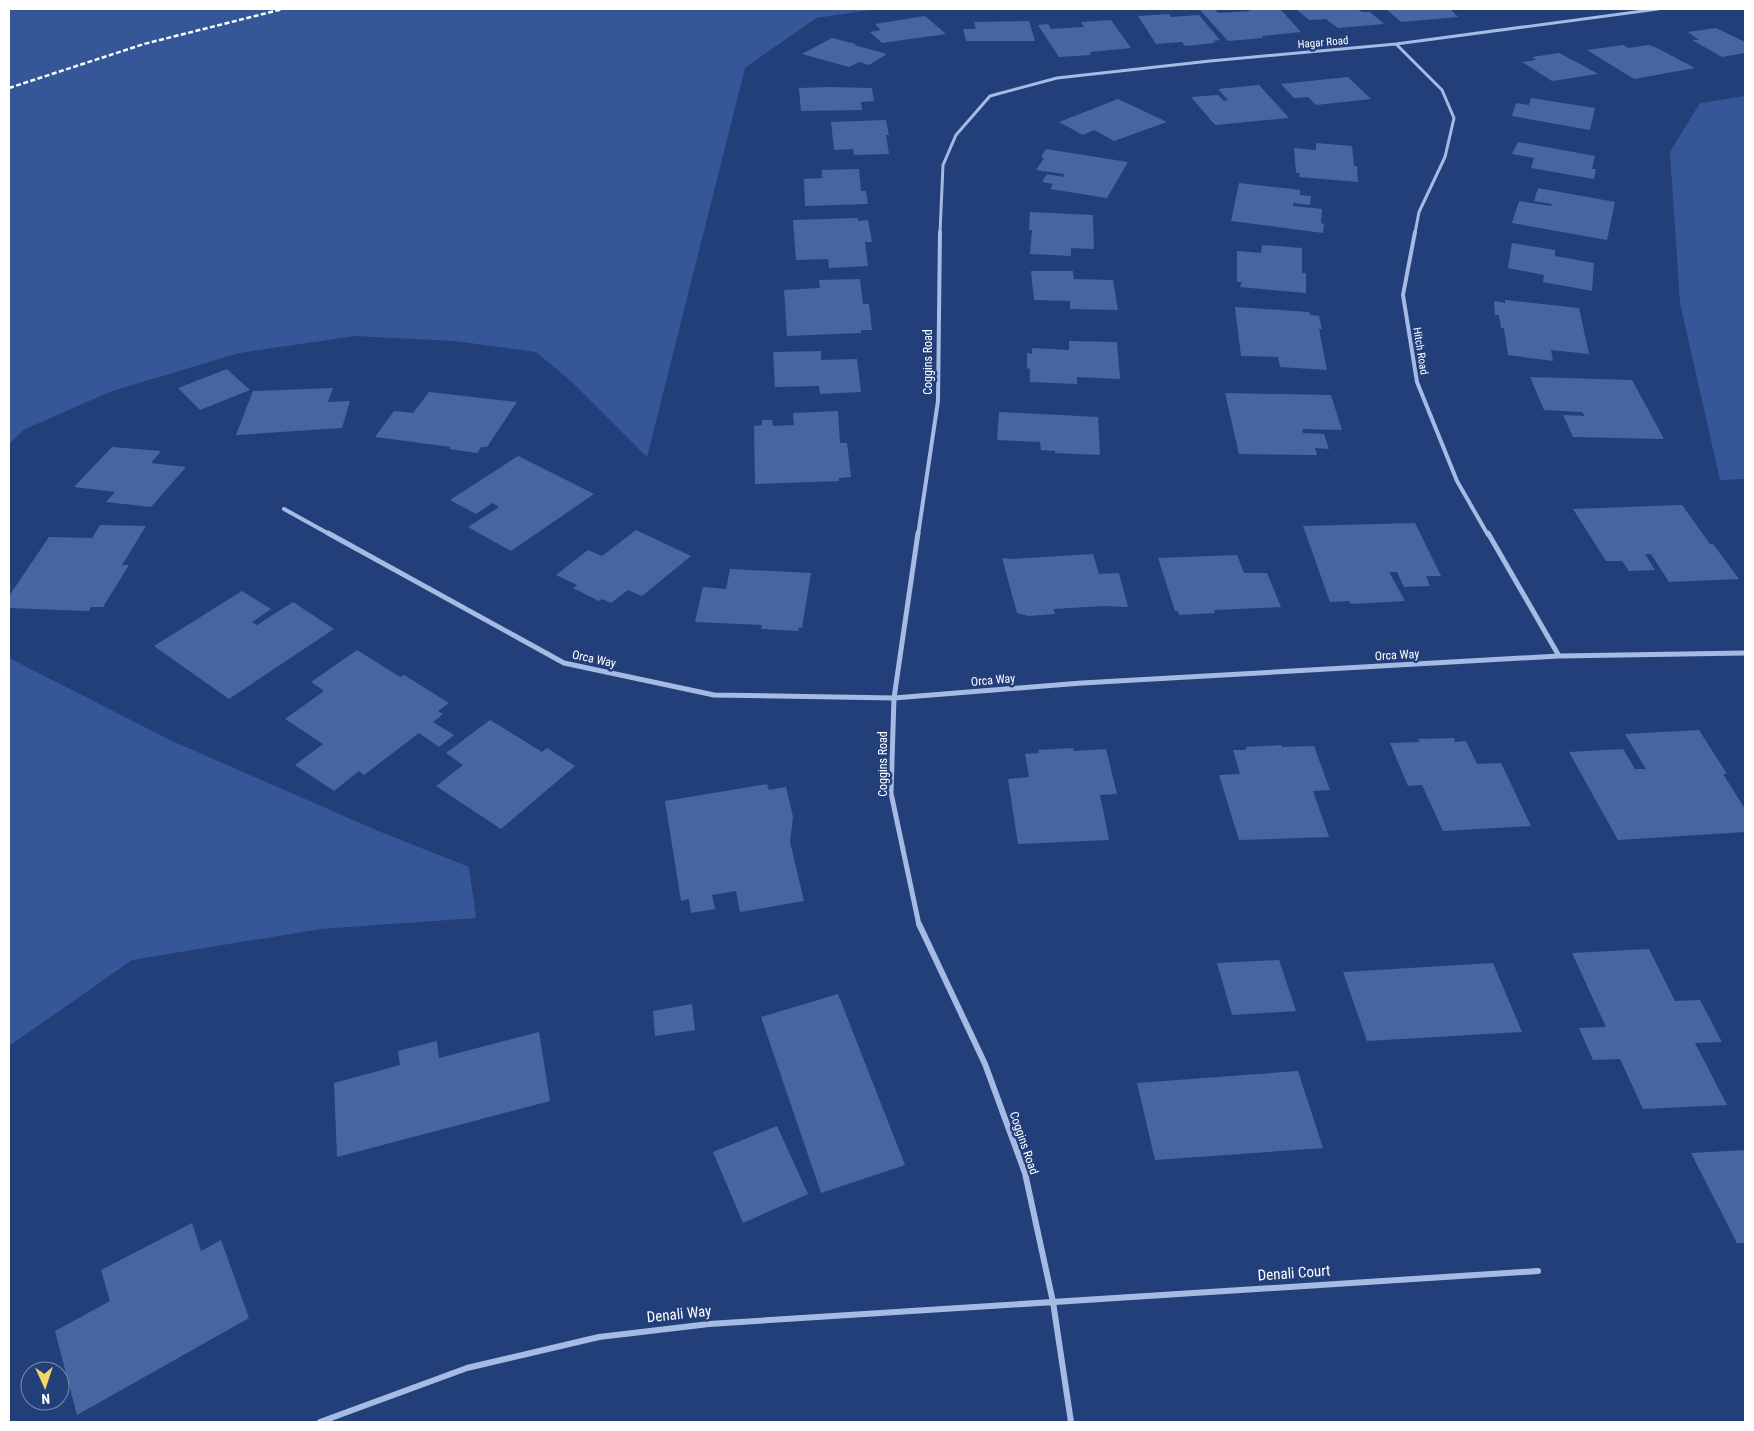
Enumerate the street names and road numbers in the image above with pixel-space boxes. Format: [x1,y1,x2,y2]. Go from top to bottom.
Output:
street label: Hagar Road [1297,34,1349,51]
street label: Hitch Road [1410,327,1431,376]
street label: Coggins Road [921,329,935,395]
street label: Orca Way [1374,647,1420,663]
street label: Orca Way [571,648,617,670]
street label: Orca Way [970,671,1016,689]
street label: Coggins Road [876,731,890,797]
street label: Coggins Road [1007,1110,1041,1176]
street label: Denali Court [1257,1261,1331,1285]
street label: Denali Way [646,1302,712,1326]

